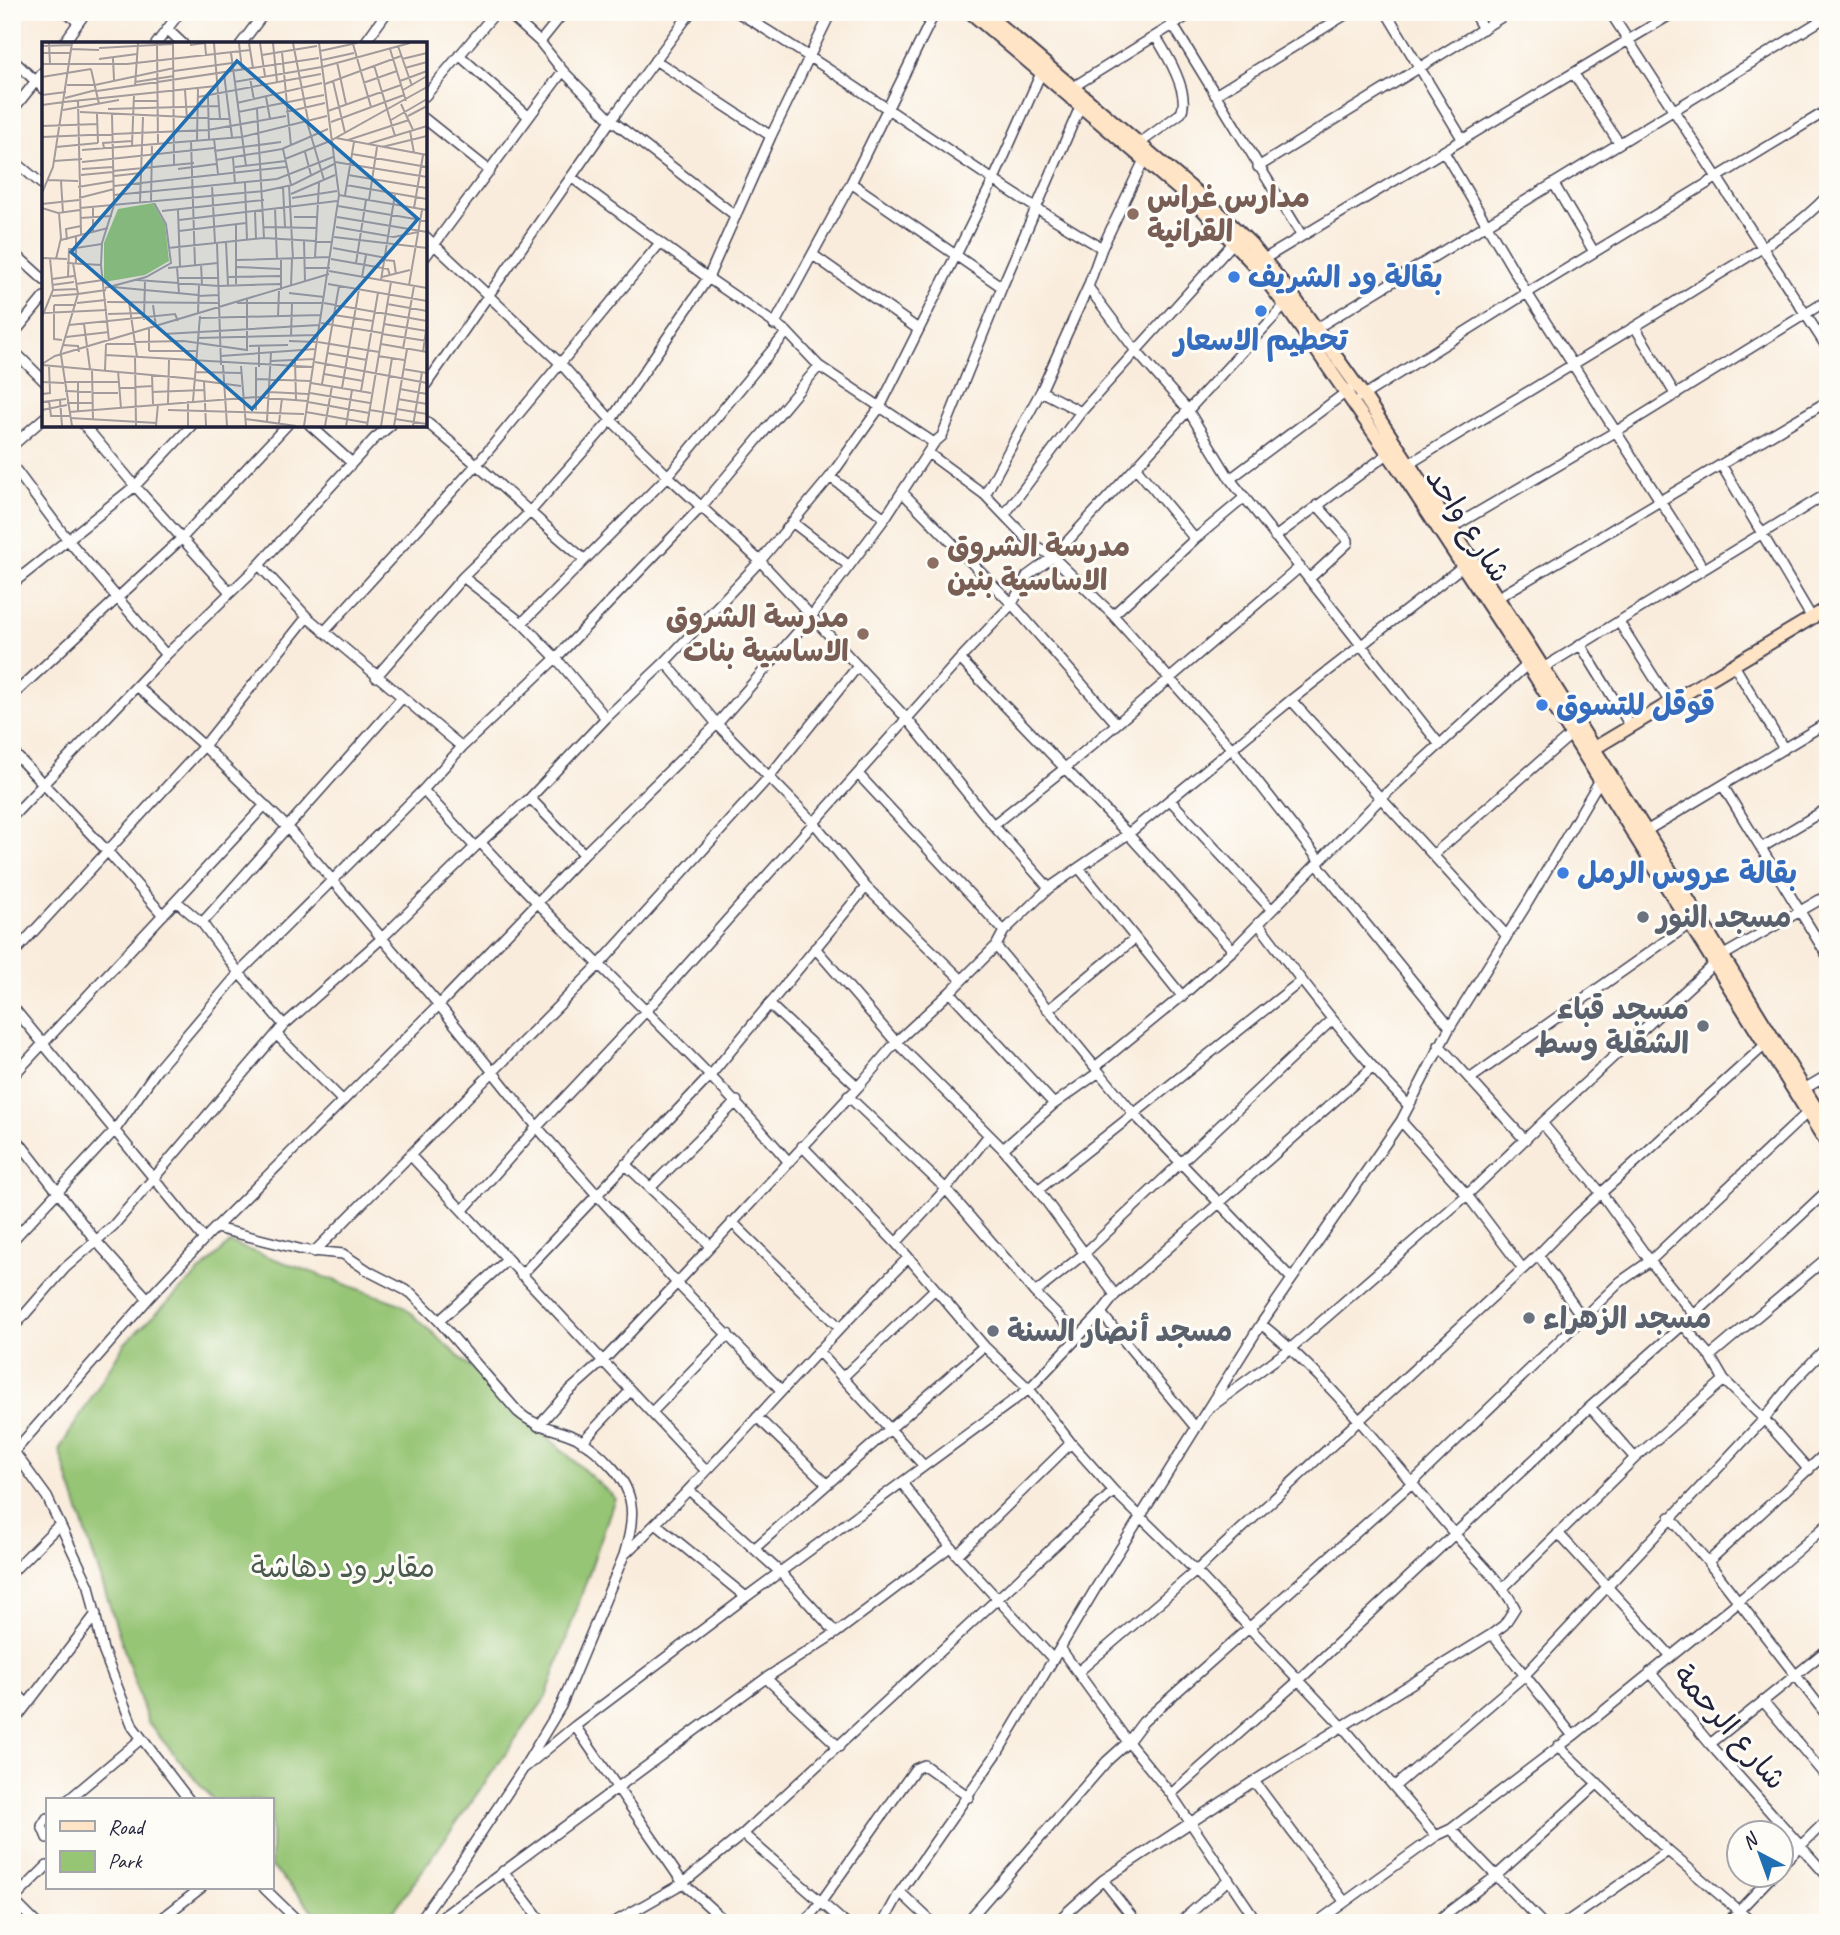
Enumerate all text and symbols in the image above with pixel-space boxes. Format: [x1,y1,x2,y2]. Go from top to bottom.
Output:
inset map [42,42,427,427]
place label: مدارس غراس القرانية [1147,178,1310,250]
marker: مدارس غراس القرانية [1125,206,1141,222]
place label: بقالة ود الشريف [1248,258,1443,296]
marker: بقالة ود الشريف [1226,269,1242,285]
marker: تحطيم الاسعار [1253,303,1269,319]
place label: تحطيم الاسعار [1171,321,1349,362]
street label: شارع واحد [1415,460,1519,591]
place label: مدرسة الشروق الاساسية بنين [947,527,1130,599]
marker: مدرسة الشروق الاساسية بنين [925,555,941,571]
place label: مدرسة الشروق الاساسية بنات [666,598,849,670]
marker: مدرسة الشروق الاساسية بنات [855,626,871,642]
place label: قوقل للتسوق [1556,686,1715,724]
marker: قوقل للتسوق [1534,697,1550,713]
place label: بقالة عروس الرمل [1577,854,1797,892]
marker: بقالة عروس الرمل [1555,865,1571,881]
place label: مسجد النور [1654,898,1792,936]
marker: مسجد النور [1635,909,1651,925]
place label: مسجد قباء الشقلة وسط [1534,990,1689,1062]
marker: مسجد قباء الشقلة وسط [1695,1018,1711,1034]
place label: مسجد الزهراء [1543,1299,1712,1337]
marker: مسجد الزهراء [1521,1310,1537,1326]
place label: مسجد أنصار السنة [1007,1312,1232,1350]
marker: مسجد أنصار السنة [985,1323,1001,1339]
park label: مقابر ود دهاشة [251,1548,435,1586]
street label: شارع الرحمة [1664,1657,1795,1799]
legend [46,1798,273,1890]
text: Road [108,1814,147,1840]
north arrow [1724,1820,1794,1890]
text: N [1737,1827,1764,1855]
text: Park [108,1848,143,1874]

